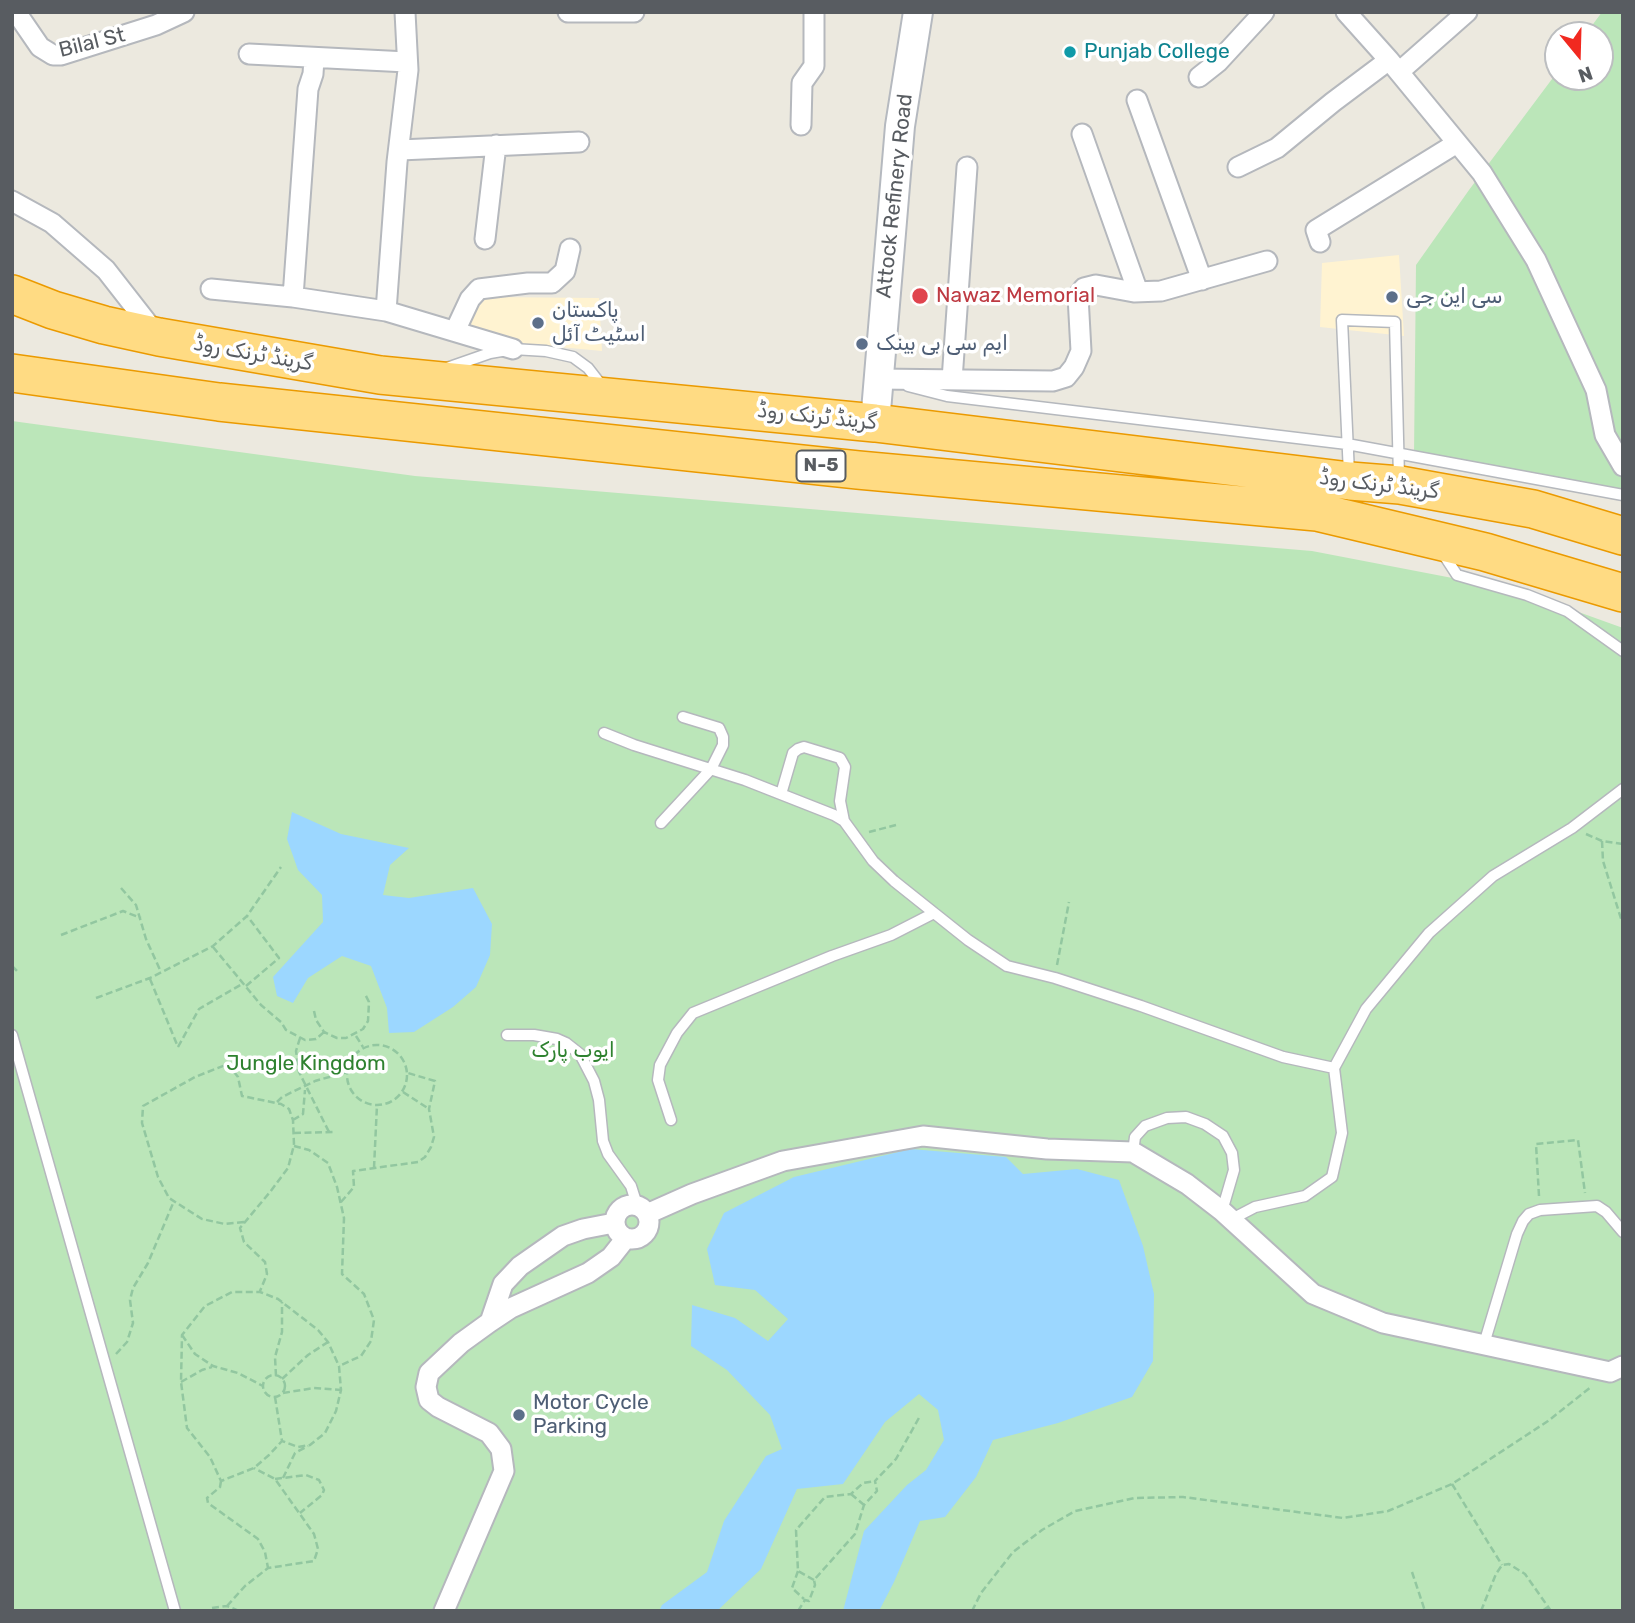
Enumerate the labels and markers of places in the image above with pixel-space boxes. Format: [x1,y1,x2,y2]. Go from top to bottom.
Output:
place label: Punjab College [1084,39,1230,65]
marker: Punjab College [1062,44,1078,60]
place label: Nawaz Memorial [936,283,1095,309]
place label: سی این جی [1406,284,1503,310]
marker: Nawaz Memorial [910,286,930,306]
marker: سی این جی [1384,289,1400,305]
place label: پاکستان اسٹیٹ آئل [552,298,646,348]
marker: پاکستان اسٹیٹ آئل [530,315,546,331]
place label: ایم سی بی بینک [876,331,1008,357]
marker: ایم سی بی بینک [854,336,870,352]
place label: Motor Cycle Parking [533,1390,649,1440]
marker: Motor Cycle Parking [511,1407,527,1423]

